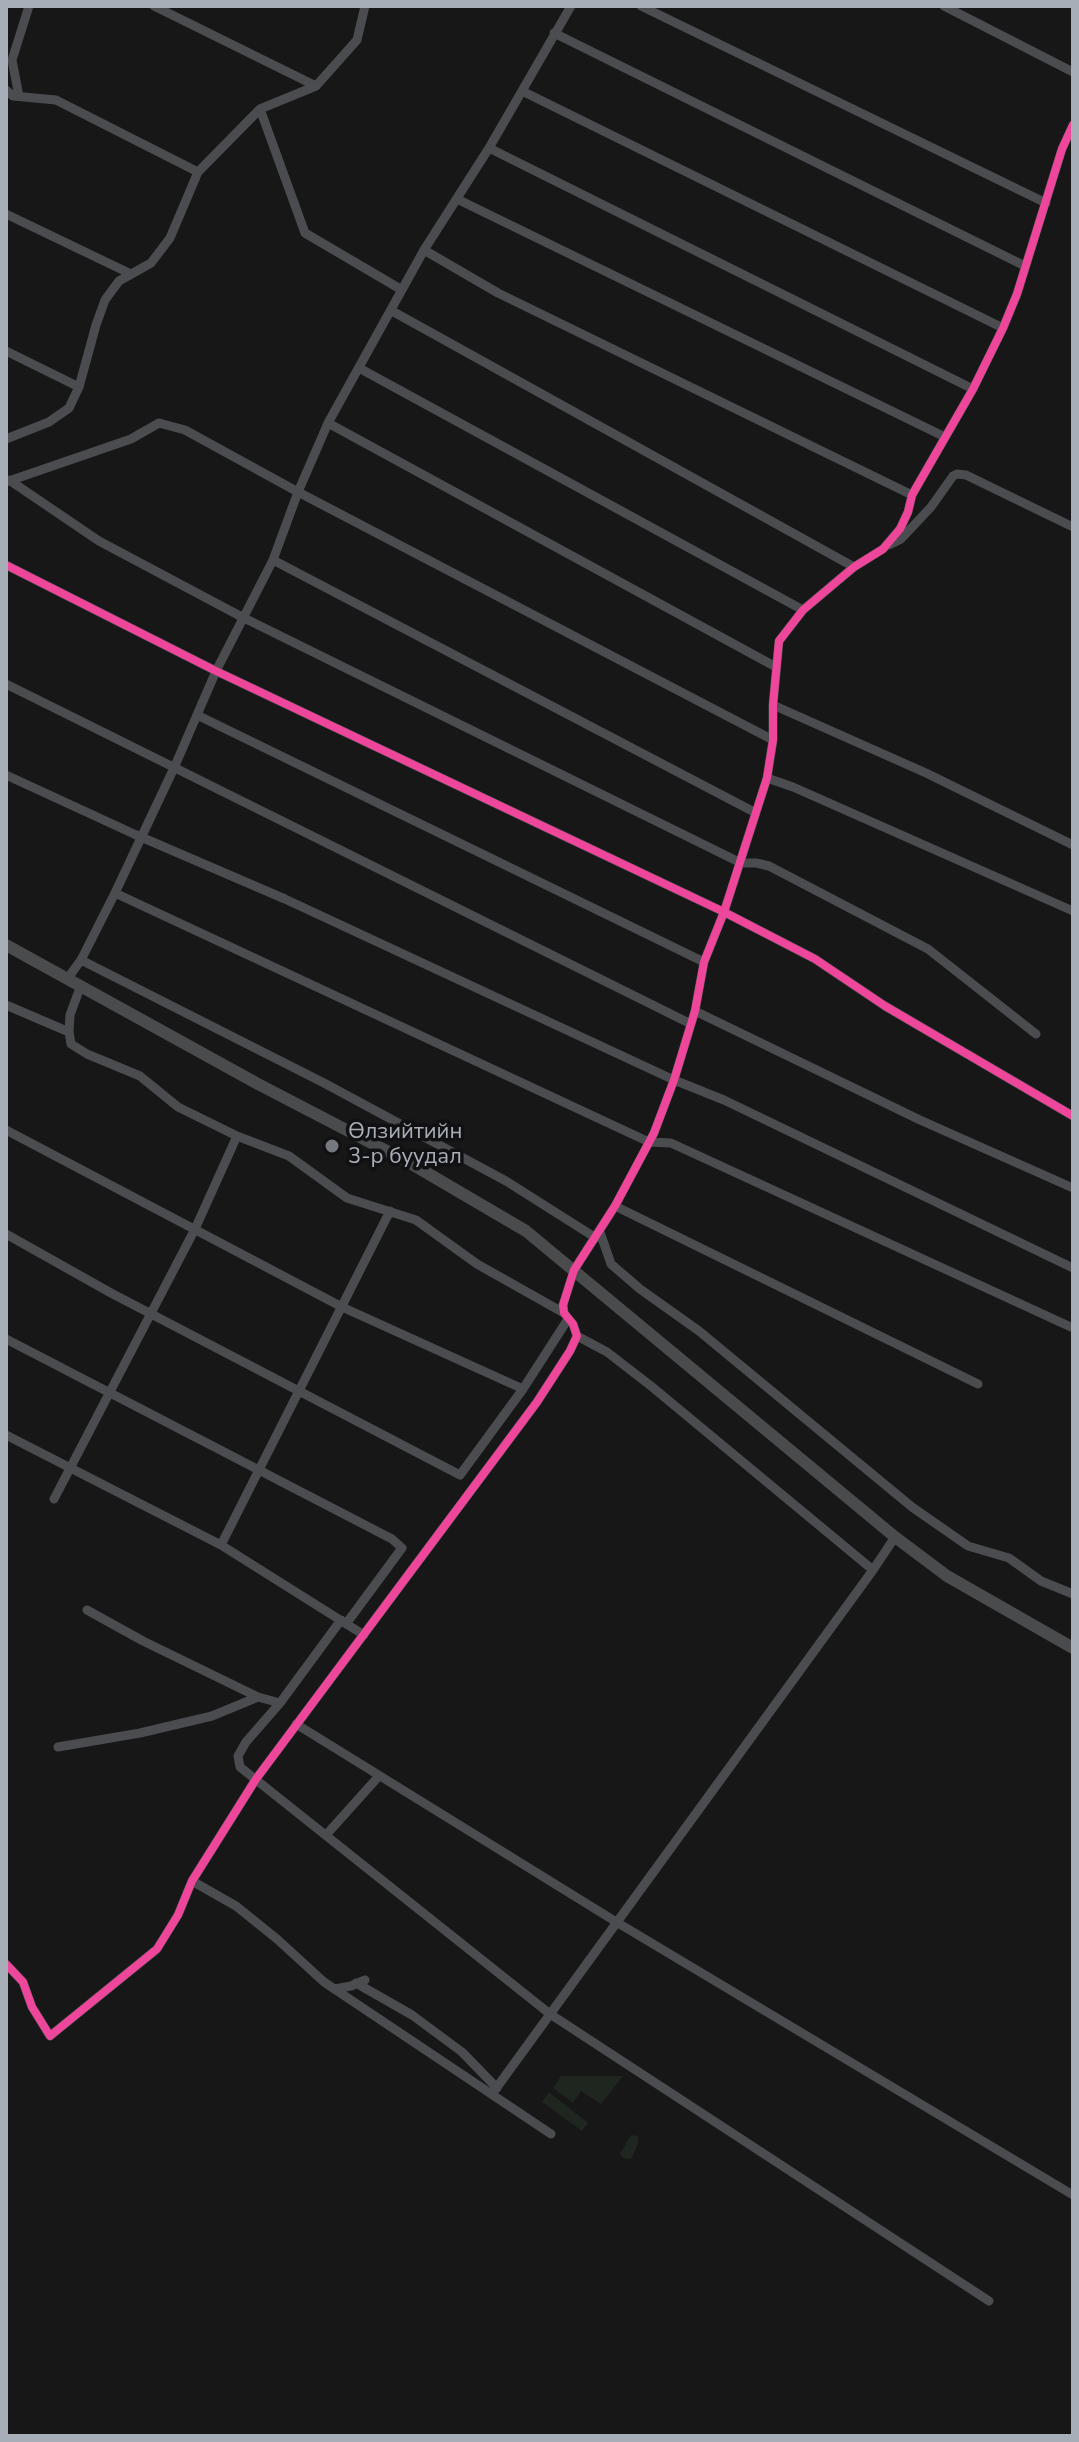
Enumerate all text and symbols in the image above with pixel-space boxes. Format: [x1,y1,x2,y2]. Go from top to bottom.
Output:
place label: Өлзийтийн 3-р буудал [348,1120,462,1172]
marker: Өлзийтийн 3-р буудал [323,1137,341,1155]

